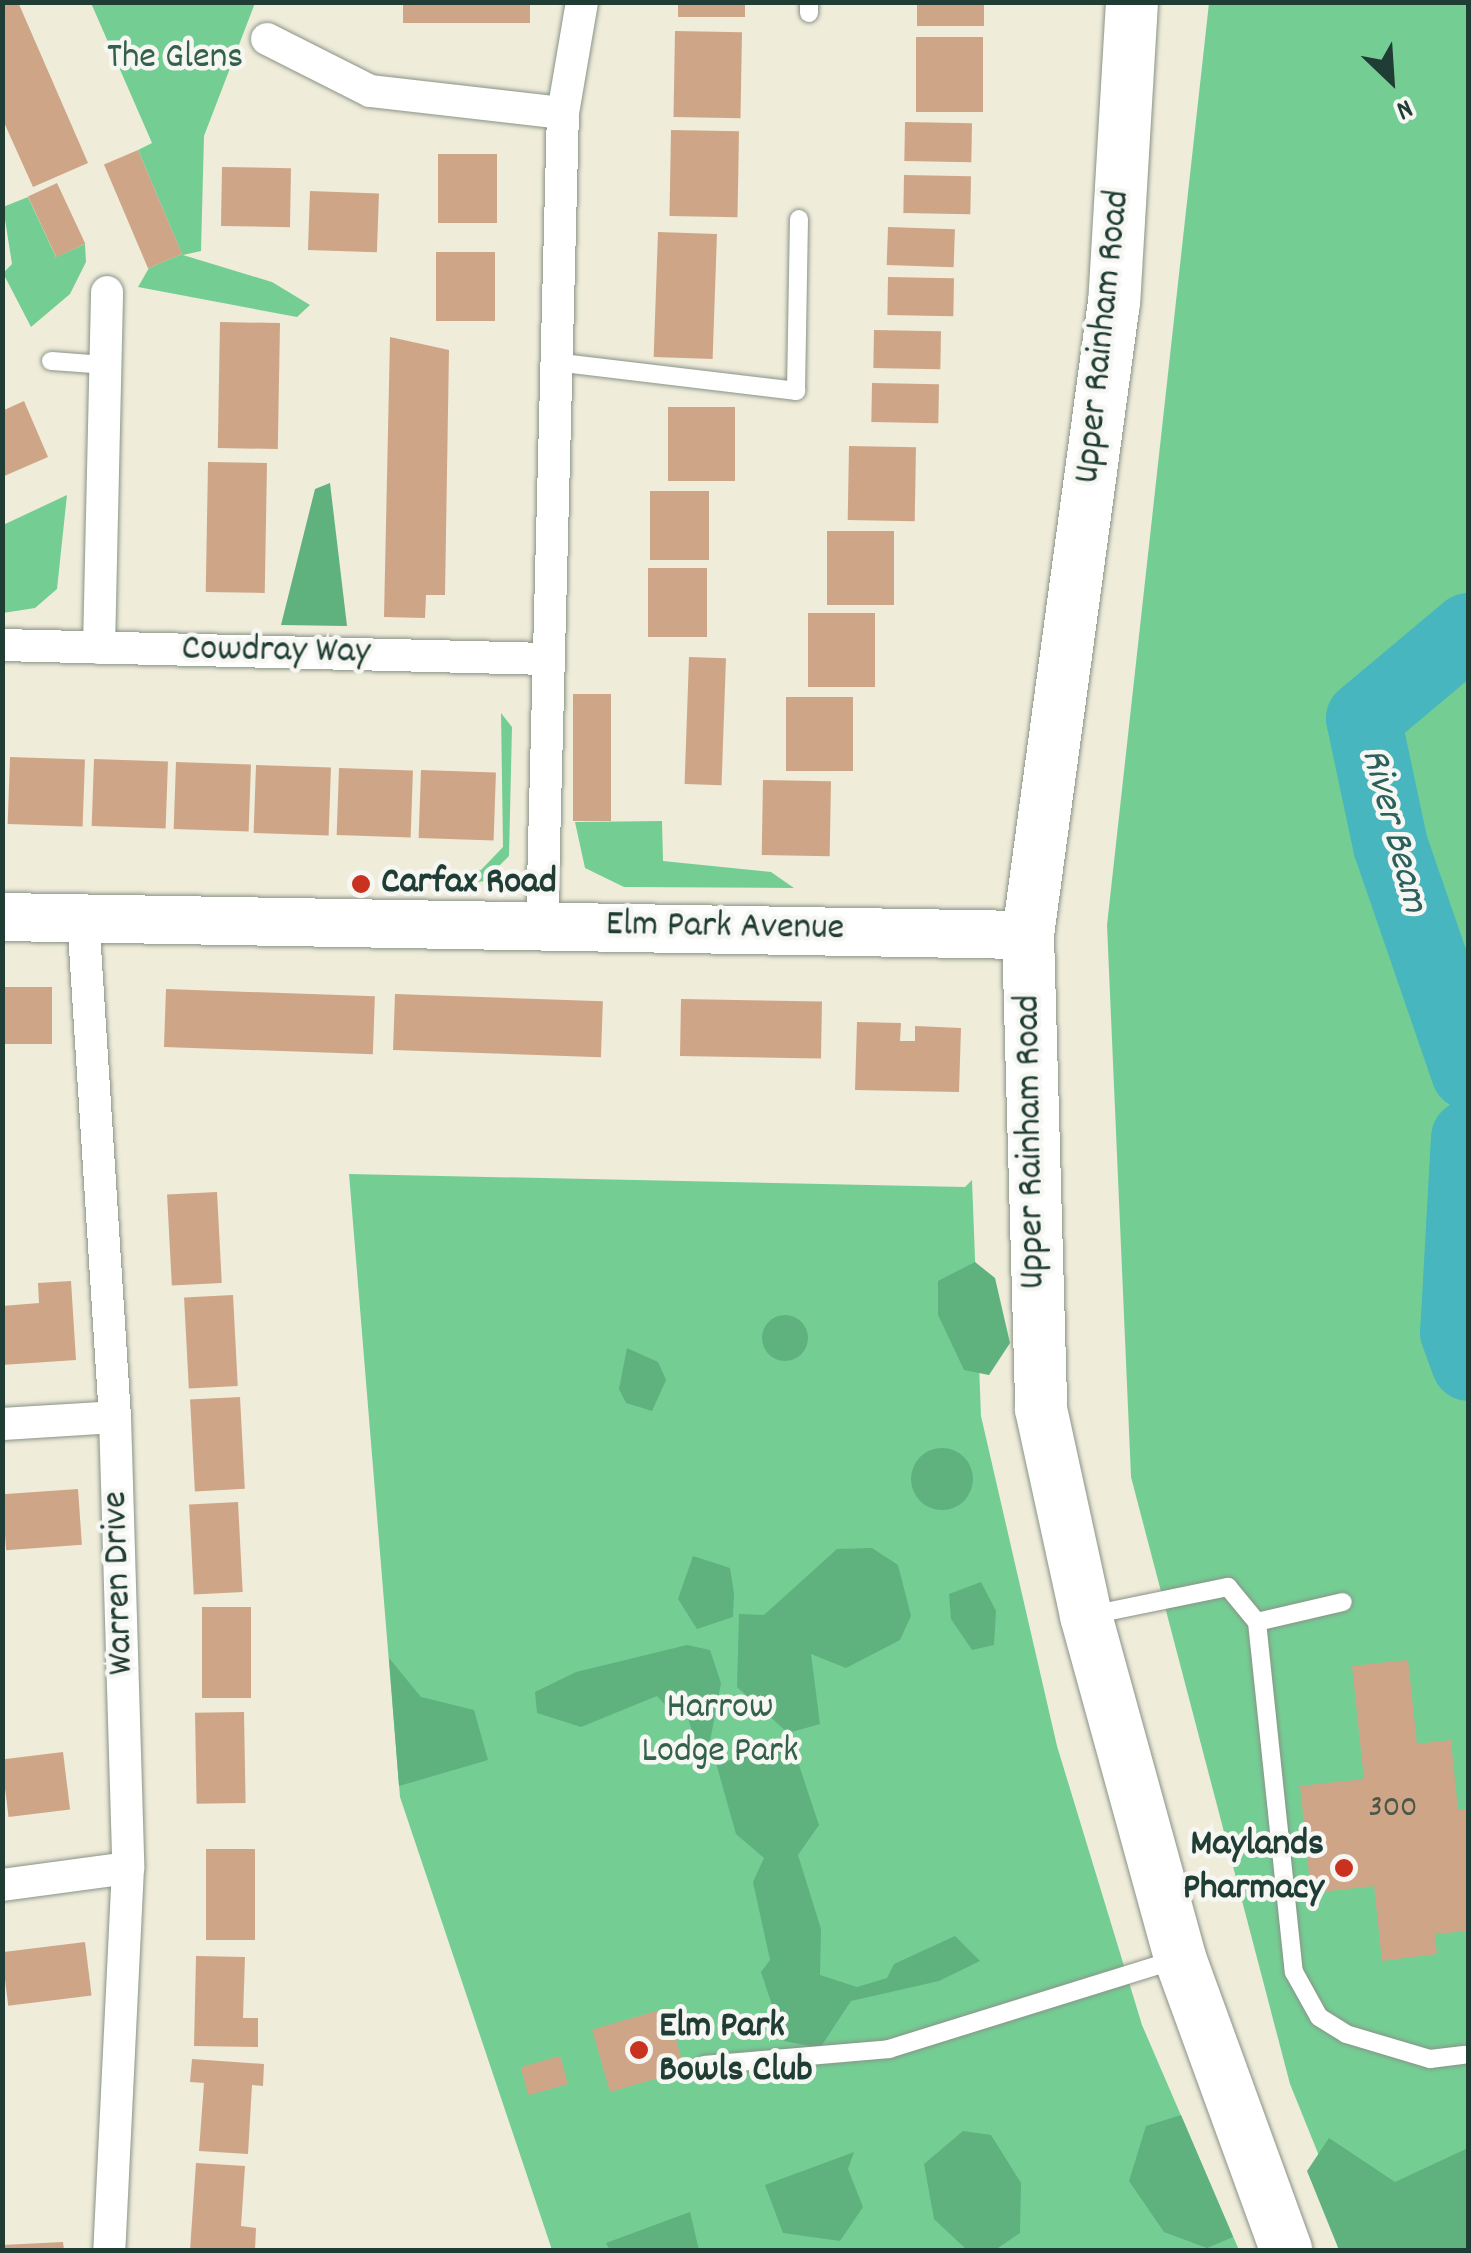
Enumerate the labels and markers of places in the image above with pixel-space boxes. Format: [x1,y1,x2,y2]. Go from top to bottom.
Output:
place label: Carfax Road [381,861,557,907]
marker: Carfax Road [350,873,372,895]
place label: Maylands Pharmacy [1183,1823,1324,1912]
marker: Maylands Pharmacy [1333,1857,1355,1879]
place label: Elm Park Bowls Club [659,2005,813,2094]
marker: Elm Park Bowls Club [628,2039,650,2061]

